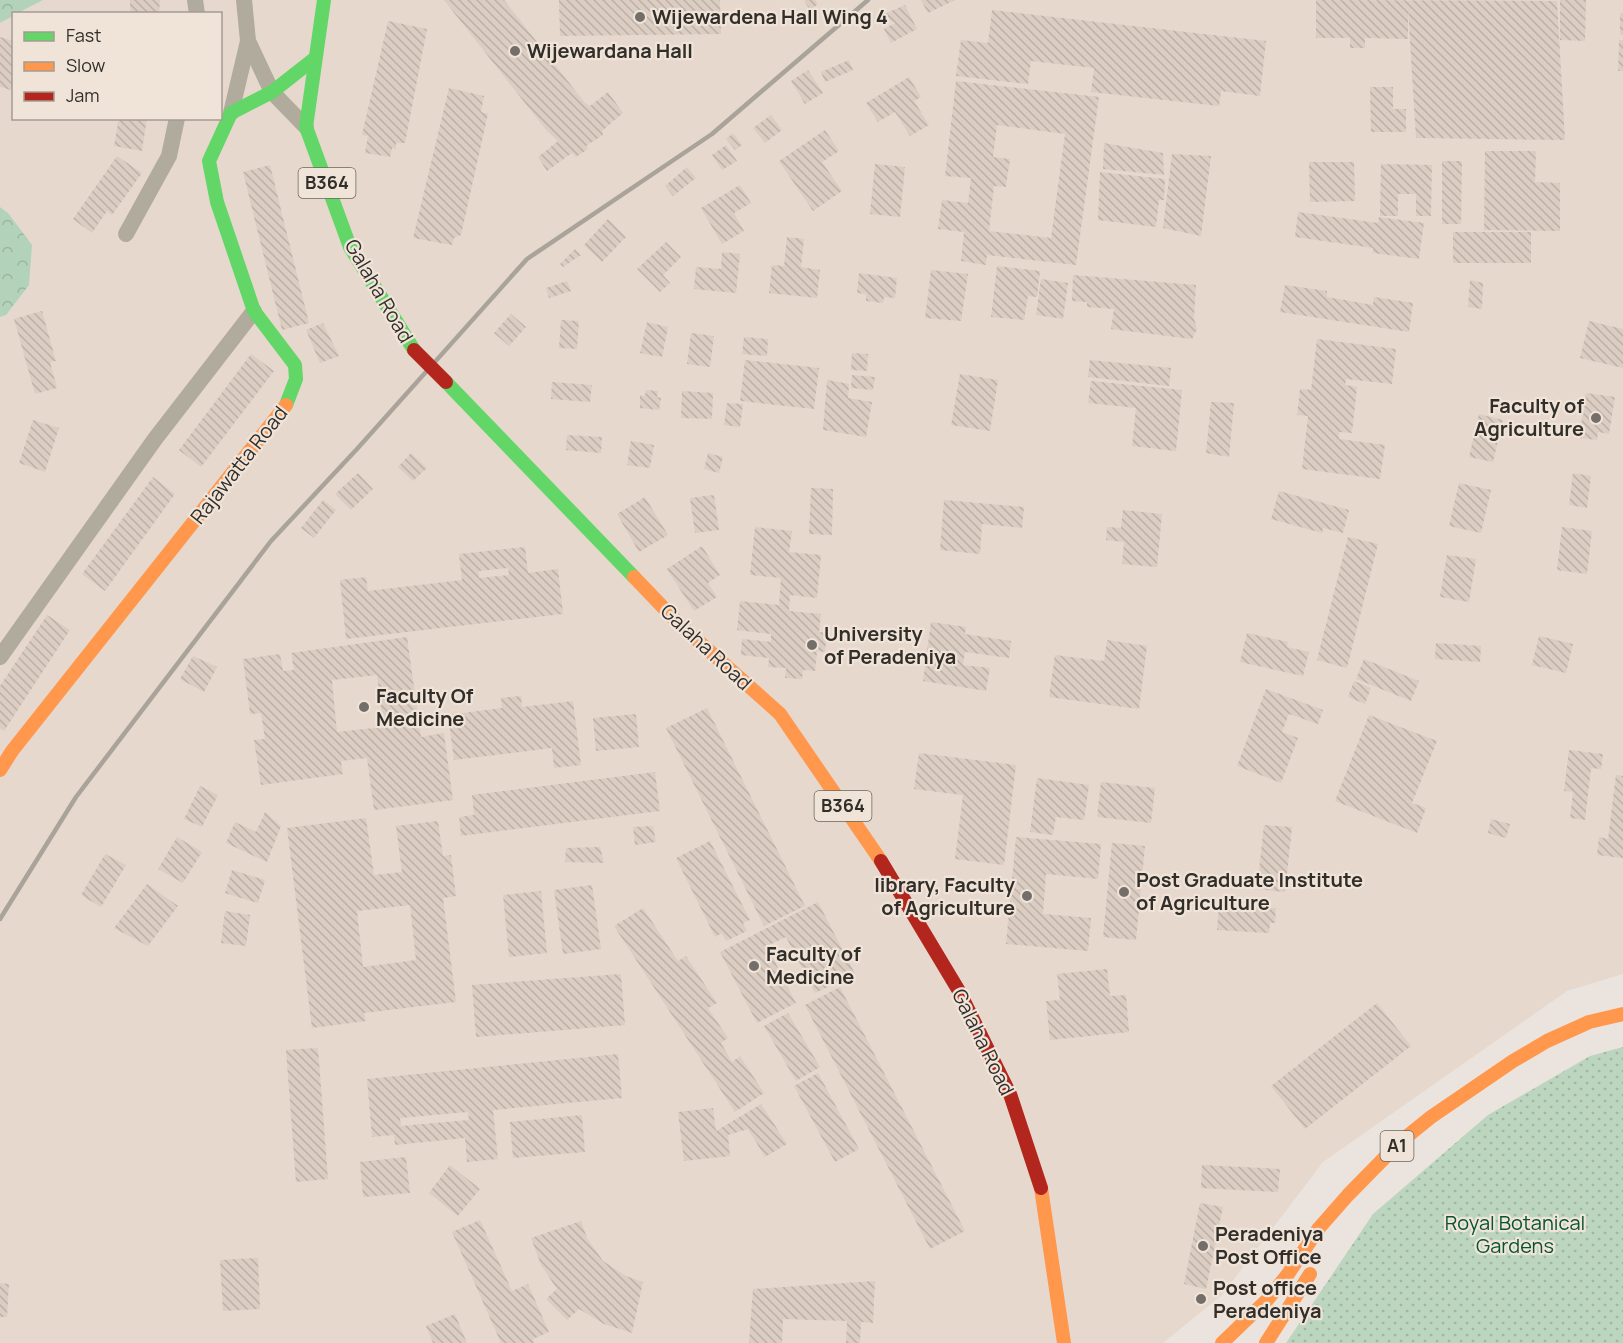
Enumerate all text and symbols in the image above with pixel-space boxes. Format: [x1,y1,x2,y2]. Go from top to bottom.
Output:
place label: Wijewardena Hall Wing 4 [652,3,888,30]
marker: Wijewardena Hall Wing 4 [633,10,647,24]
legend [12,12,222,120]
text: Fast [66,23,101,47]
place label: Wijewardana Hall [527,37,693,64]
marker: Wijewardana Hall [508,44,522,58]
text: Slow [66,53,106,77]
text: Jam [66,83,100,107]
road number: B364 [298,168,356,198]
street label: Galaha Road [339,234,420,347]
place label: Faculty of Agriculture [1474,392,1584,442]
street label: Rajawatta Road [184,400,293,529]
marker: Faculty of Agriculture [1589,411,1603,425]
street label: Galaha Road [655,597,758,696]
place label: University of Peradeniya [824,620,956,670]
marker: University of Peradeniya [805,638,819,652]
place label: Faculty Of Medicine [376,682,474,732]
marker: Faculty Of Medicine [357,700,371,714]
road number: B364 [814,791,872,821]
place label: Post Graduate Institute of Agriculture [1136,866,1363,916]
place label: library, Faculty of Agriculture [874,871,1016,921]
marker: Post Graduate Institute of Agriculture [1117,885,1131,899]
marker: library, Faculty of Agriculture [1020,889,1034,903]
place label: Faculty of Medicine [766,940,861,990]
marker: Faculty of Medicine [747,959,761,973]
street label: Galaha Road [946,984,1021,1100]
road number: A1 [1380,1131,1414,1161]
park label: Royal Botanical Gardens [1445,1209,1585,1259]
place label: Peradeniya Post Office [1215,1220,1323,1270]
marker: Peradeniya Post Office [1196,1239,1210,1253]
place label: Post office Peradeniya [1213,1274,1321,1324]
marker: Post office Peradeniya [1194,1292,1208,1306]

